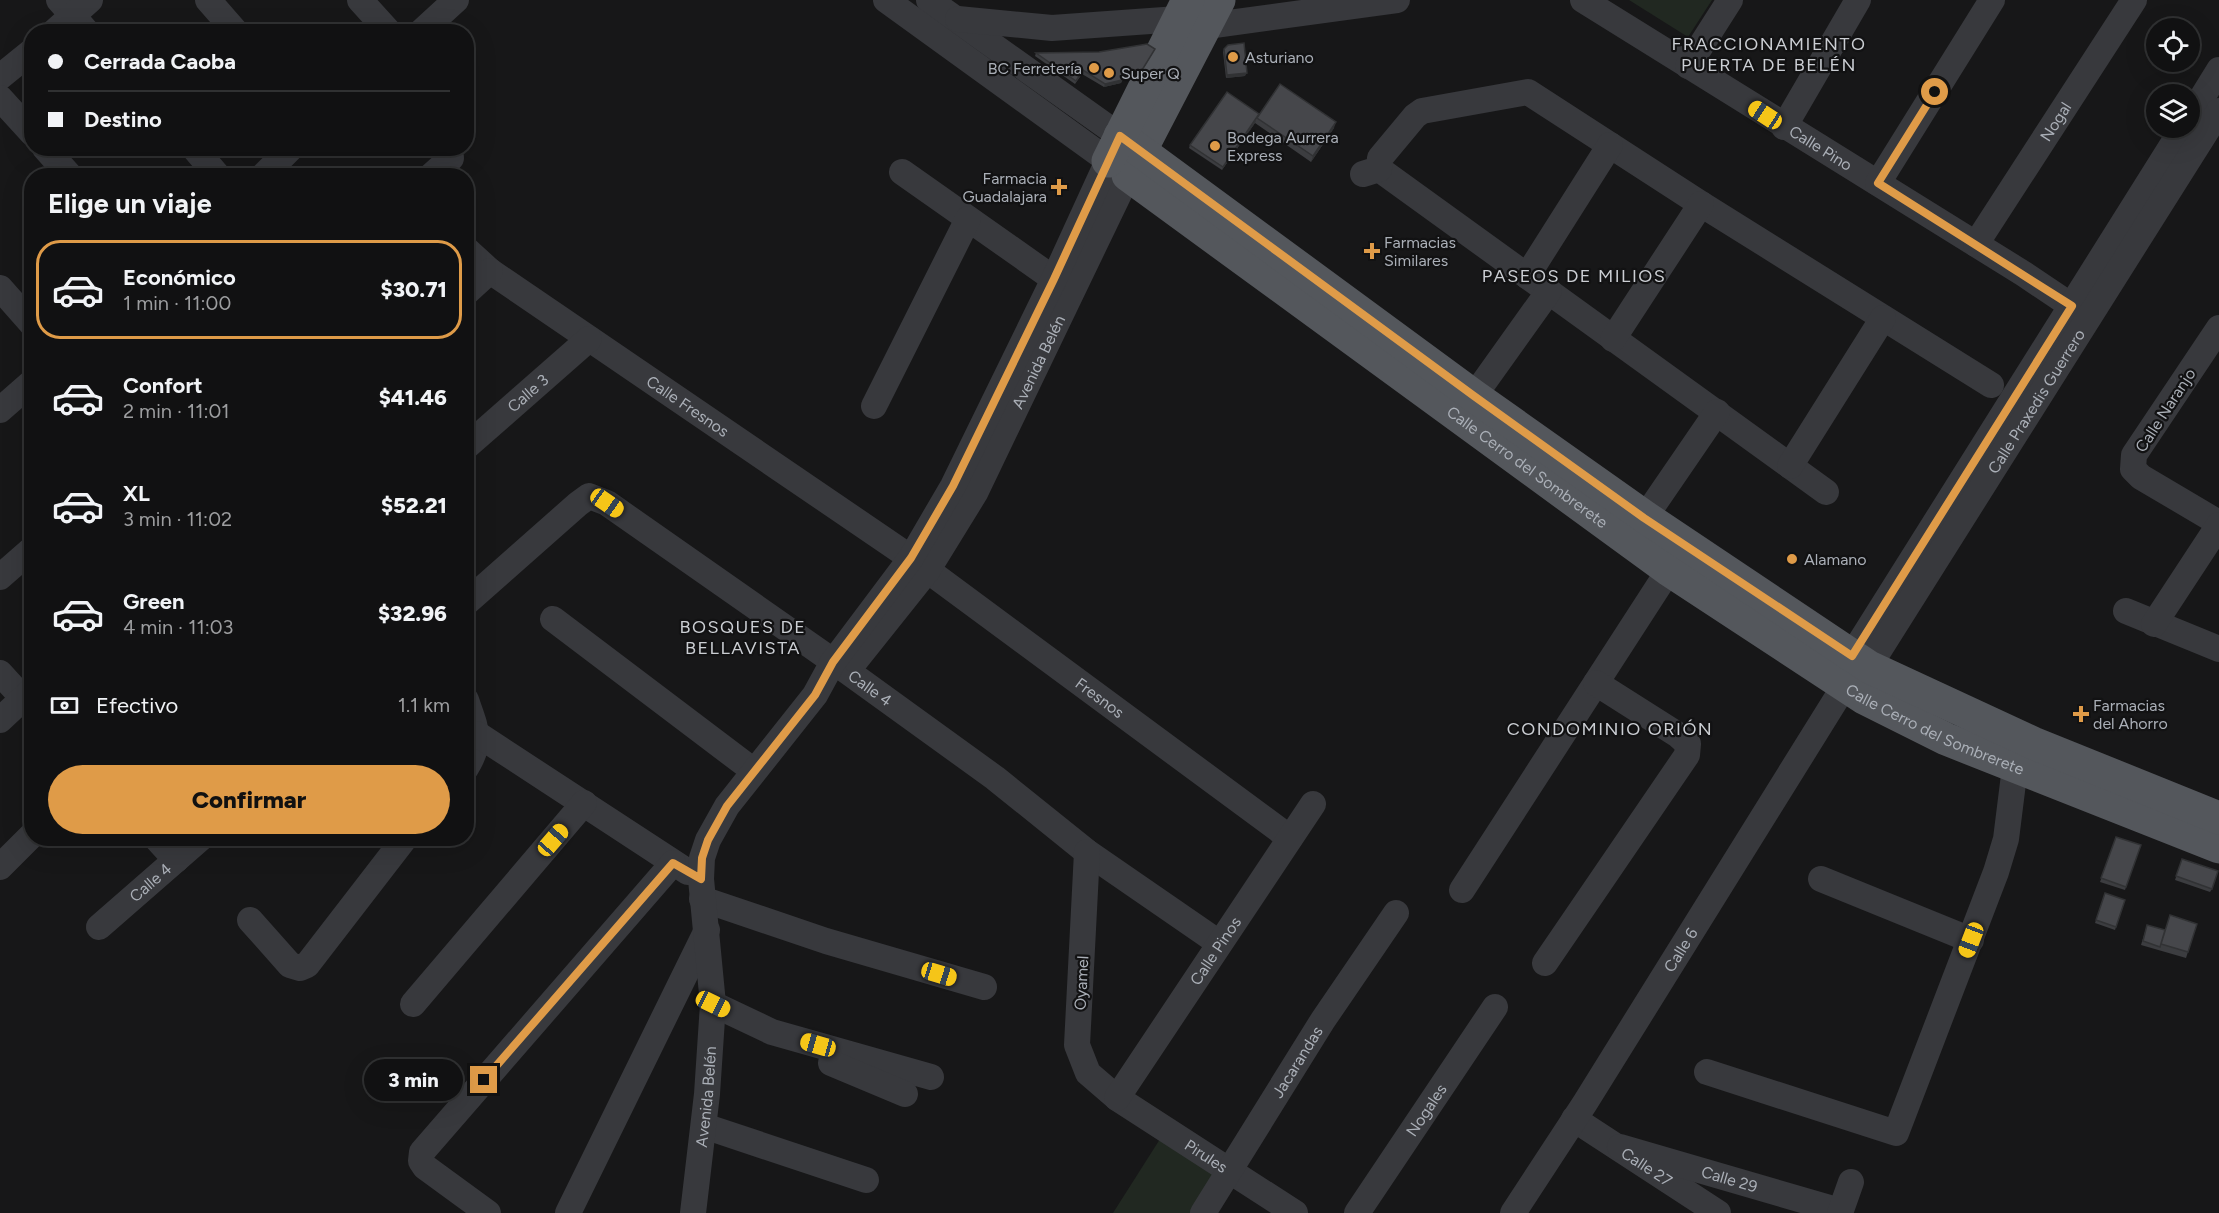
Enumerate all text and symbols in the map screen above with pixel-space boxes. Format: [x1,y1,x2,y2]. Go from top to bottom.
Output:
map controls [2146,18,2200,138]
button: locate [2146,18,2200,72]
district label: FRACCIONAMIENTO PUERTA DE BELÉN [1672,33,1866,76]
text: Cerrada Caoba [84,48,236,75]
place label: Asturiano [1245,48,1314,67]
marker: Asturiano [1226,50,1240,64]
place label: BC Ferretería [988,59,1082,78]
marker: BC Ferretería [1087,61,1101,75]
place label: Super Q [1121,64,1180,83]
marker: Super Q [1102,66,1116,80]
route start [1921,78,1948,105]
button: layers [2146,84,2200,138]
car [1745,98,1785,132]
street label: Nogal [2036,99,2075,145]
text: Destino [84,106,162,133]
street label: Calle Pino [1786,121,1856,175]
place label: Bodega Aurrera Express [1227,128,1339,165]
marker: Bodega Aurrera Express [1208,139,1222,153]
place label: Farmacia Guadalajara [963,169,1047,206]
marker: Farmacia Guadalajara [1052,180,1066,194]
text: Elige un viaje [48,187,212,220]
place label: Farmacias Similares [1384,233,1456,270]
marker: Farmacias Similares [1365,244,1379,258]
icon: car [51,263,105,317]
text: Económico [123,264,236,291]
district label: PASEOS DE MILIOS [1482,265,1666,287]
text: $30.71 [381,276,447,303]
text: 1 min · 11:00 [123,291,231,315]
street label: Avenida Belén [1008,312,1069,412]
street label: Calle Praxedis Guerrero [1984,326,2089,477]
street label: Calle Naranjo [2131,365,2200,456]
street label: Calle 3 [504,370,552,416]
icon: car [51,371,105,425]
text: Confort [123,372,203,399]
street label: Calle Fresnos [643,372,732,441]
text: $41.46 [379,384,447,411]
text: 2 min · 11:01 [123,399,230,423]
street label: Calle Cerro del Sombrerete [1443,402,1612,532]
icon: car [51,479,105,533]
text: XL [123,480,150,507]
car [587,485,627,521]
text: $52.21 [381,492,447,519]
text: 3 min · 11:02 [123,507,232,531]
place label: Alamano [1804,550,1867,569]
marker: Alamano [1785,552,1799,566]
icon: car [51,587,105,641]
text: Green [123,588,185,615]
text: $32.96 [378,600,447,627]
text: 4 min · 11:03 [123,615,233,639]
district label: BOSQUES DE BELLAVISTA [680,616,806,659]
street label: Calle 4 [844,666,896,710]
street label: Fresnos [1072,674,1128,722]
street label: Calle Cerro del Sombrerete [1842,680,2027,779]
icon: cash [48,689,81,722]
text: Efectivo [96,692,178,719]
text: 1.1 km [398,693,450,717]
place label: Farmacias del Ahorro [2093,696,2168,733]
marker: Farmacias del Ahorro [2074,707,2088,721]
district label: CONDOMINIO ORIÓN [1507,718,1713,740]
button: Confirmar [48,765,450,834]
car [534,821,572,859]
street label: Calle 4 [126,859,175,906]
street label: Calle Pinos [1186,913,1245,989]
car [1956,920,1986,960]
street label: Calle 6 [1660,924,1702,976]
street label: Oyamel [1071,955,1092,1011]
car [919,960,959,988]
car [693,988,733,1020]
street label: Jacarandas [1268,1023,1327,1101]
car [798,1031,838,1059]
street label: Avenida Belén [692,1046,720,1148]
callout: 3 min [364,1059,463,1101]
route end [470,1066,497,1093]
text: 3 min [388,1068,439,1092]
street label: Nogales [1402,1080,1451,1140]
street label: Pirules [1181,1135,1231,1177]
street label: Calle 27 [1618,1143,1676,1191]
street label: Calle 29 [1699,1162,1760,1196]

